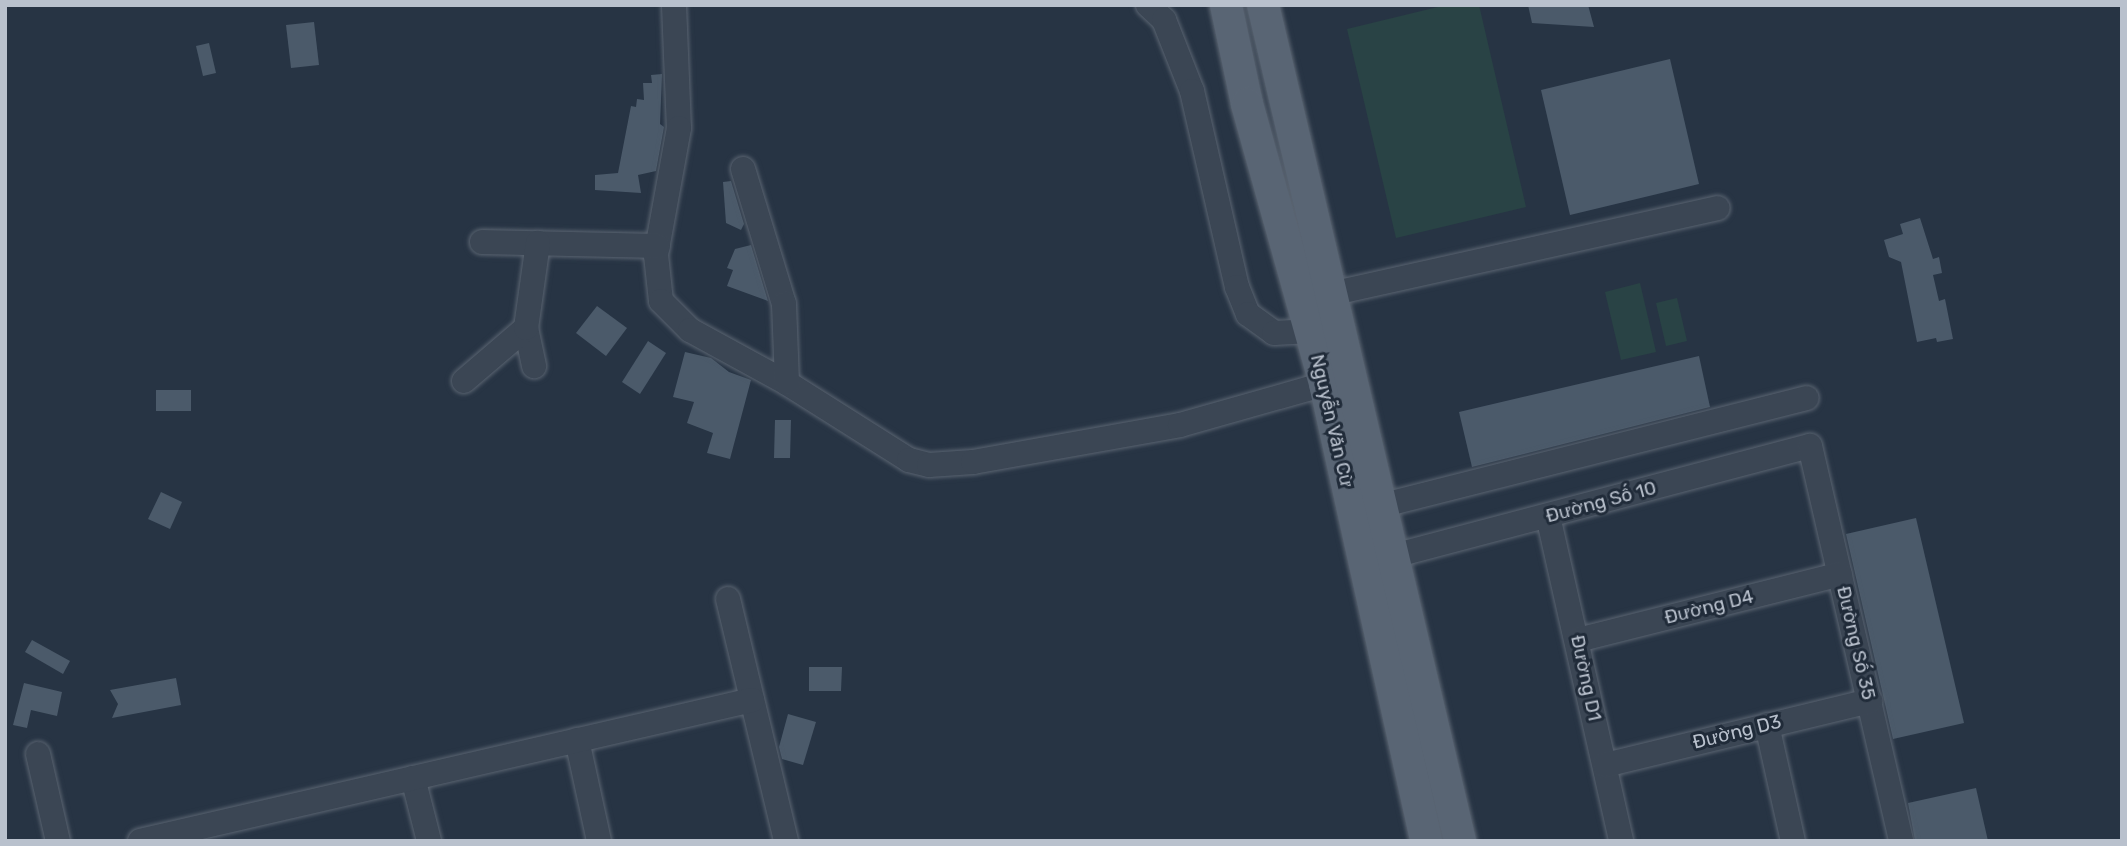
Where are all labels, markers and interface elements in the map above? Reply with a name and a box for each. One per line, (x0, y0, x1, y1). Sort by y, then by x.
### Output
street label: Nguyễn Văn Cừ (1306, 352, 1358, 490)
street label: Đường Số 10 (1543, 476, 1659, 528)
street label: Đường Số 35 (1832, 584, 1880, 702)
street label: Đường D4 (1662, 585, 1756, 629)
street label: Đường D1 (1566, 633, 1606, 723)
street label: Đường D3 (1690, 710, 1784, 754)

